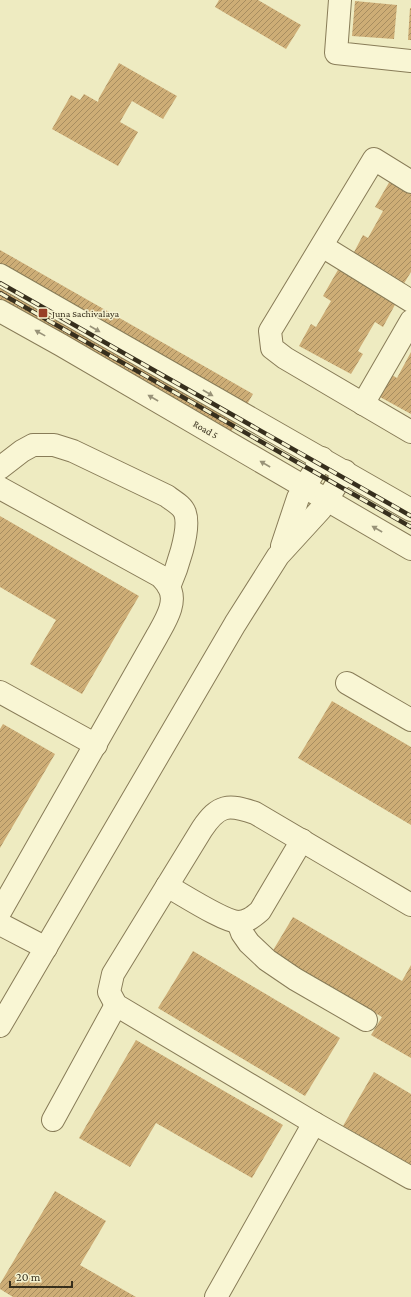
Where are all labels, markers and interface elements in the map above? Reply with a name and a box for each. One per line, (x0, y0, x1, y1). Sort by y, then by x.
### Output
marker: Juna Sachivalaya (37, 307, 49, 319)
place label: Juna Sachivalaya (51, 308, 120, 319)
one-way arrow (89, 325, 101, 332)
one-way arrow (34, 330, 46, 337)
one-way arrow (202, 390, 214, 397)
one-way arrow (147, 395, 159, 402)
street label: Road 5 (191, 418, 220, 441)
one-way arrow (259, 460, 271, 467)
one-way arrow (371, 526, 383, 533)
scale bar (10, 1263, 72, 1289)
text: 20 m (16, 1270, 41, 1284)

